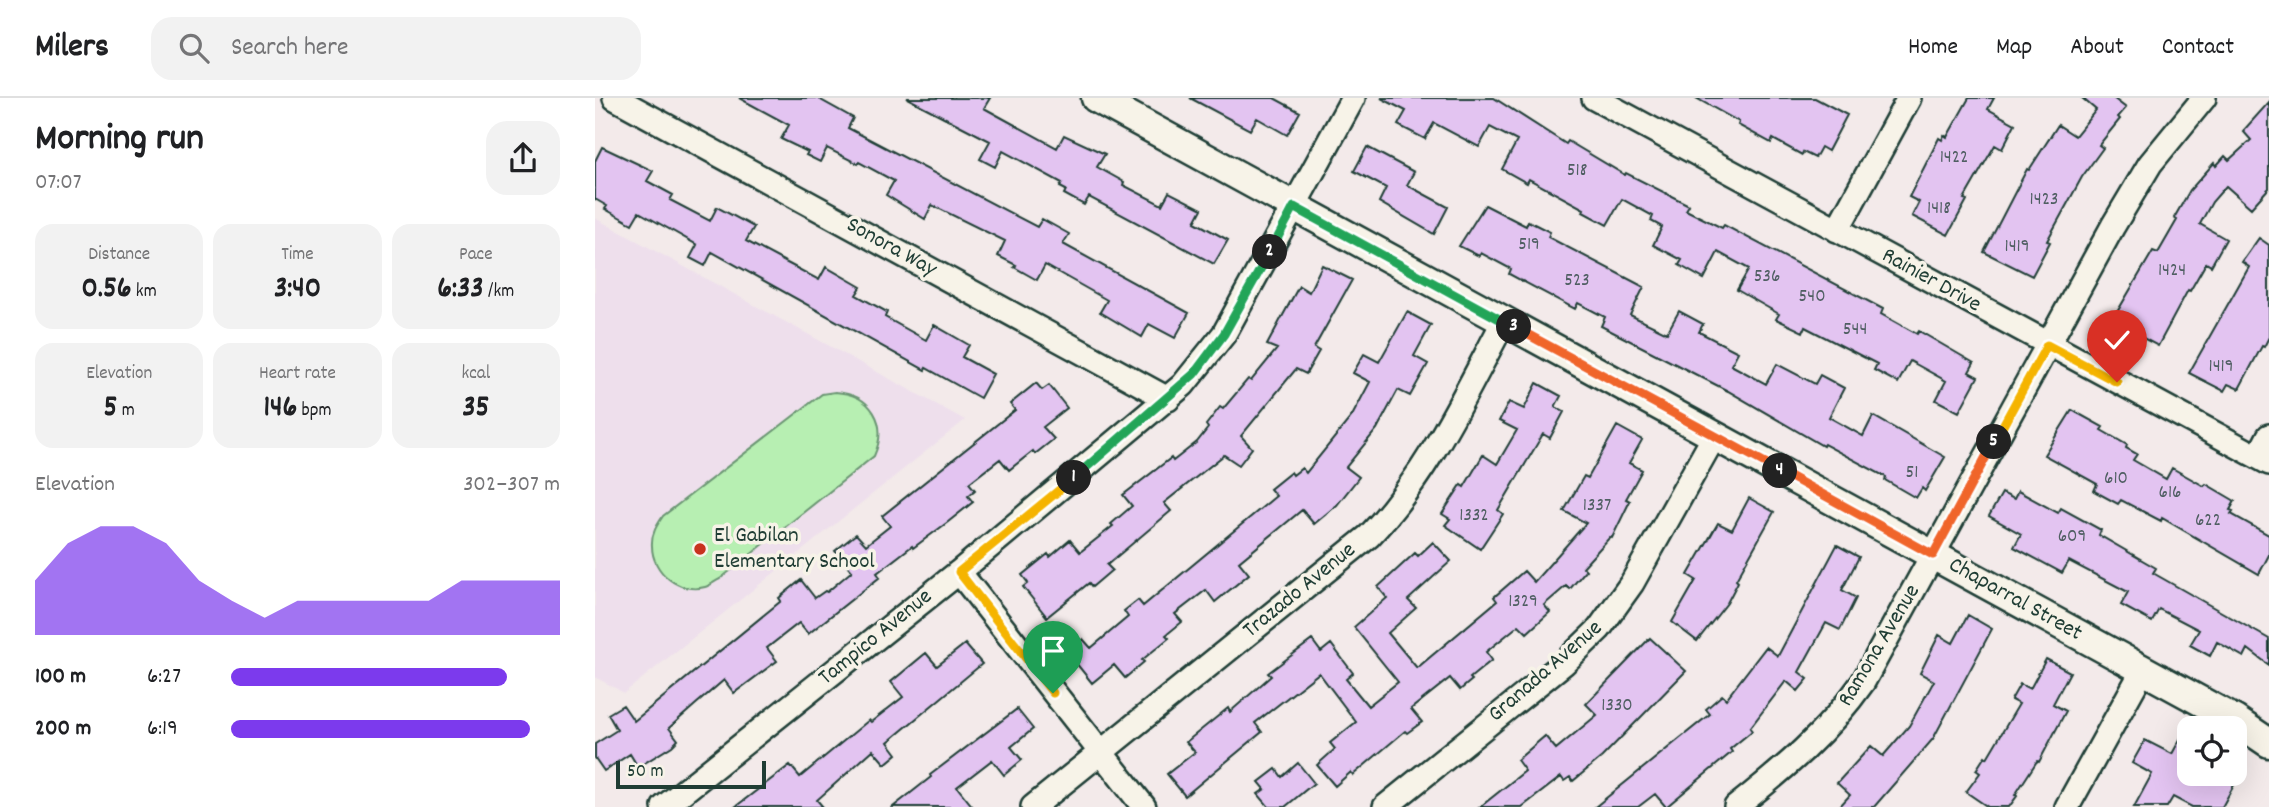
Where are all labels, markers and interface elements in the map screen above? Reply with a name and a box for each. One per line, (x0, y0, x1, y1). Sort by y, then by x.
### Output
search box (151, 17, 641, 80)
text: Milers (35, 25, 109, 72)
icon: search (175, 29, 213, 67)
text: Search here (231, 30, 348, 67)
text: Home (1908, 31, 1958, 65)
text: Map (1996, 31, 2032, 65)
text: About (2070, 31, 2124, 65)
text: Contact (2162, 31, 2234, 65)
text: Morning run (35, 113, 204, 168)
button: share (486, 121, 560, 195)
house number: 1422 (1940, 145, 1968, 172)
house number: 518 (1567, 158, 1587, 185)
text: 07:07 (35, 167, 82, 200)
house number: 1423 (2030, 187, 2058, 214)
house number: 1418 (1927, 196, 1951, 223)
street label: Sonora Way (840, 210, 943, 287)
house number: 519 (1518, 232, 1540, 259)
pin: 2 (1253, 234, 1287, 270)
house number: 1419 (2005, 234, 2029, 261)
text: 2 (1265, 238, 1274, 265)
street label: Rainier Drive (1875, 240, 1987, 322)
text: Distance (88, 242, 150, 269)
text: Time (281, 242, 314, 269)
text: Pace (459, 242, 493, 269)
house number: 1424 (2158, 258, 2186, 285)
house number: 536 (1754, 264, 1780, 291)
house number: 523 (1564, 268, 1590, 295)
text: 0.56 (82, 269, 132, 312)
text: 3:40 (274, 269, 321, 312)
text: 6:33 (437, 269, 484, 312)
text: km (132, 279, 157, 306)
text: /km (484, 279, 514, 306)
house number: 540 (1798, 284, 1826, 311)
pin: 3 (1497, 310, 1531, 344)
pin (2087, 310, 2147, 382)
text: 3 (1509, 313, 1518, 340)
house number: 544 (1843, 317, 1867, 344)
icon: check (2098, 321, 2136, 359)
house number: 1419 (2209, 354, 2233, 381)
text: Elevation (86, 361, 152, 388)
text: Heart rate (259, 361, 336, 388)
text: kcal (461, 361, 490, 388)
text: 5 (104, 388, 117, 431)
text: 146 (263, 388, 297, 431)
text: 35 (462, 388, 489, 431)
text: m (117, 398, 135, 425)
text: bpm (297, 398, 332, 425)
pin: 5 (1977, 424, 2011, 460)
text: 5 (1989, 428, 1998, 455)
pin: 4 (1763, 454, 1797, 488)
text: 4 (1776, 457, 1783, 484)
pin: 1 (1057, 460, 1091, 496)
house number: 51 (1906, 460, 1918, 487)
text: 1 (1071, 464, 1076, 491)
house number: 610 (2104, 466, 2128, 493)
text: Elevation (35, 469, 115, 502)
text: 302–307 m (463, 469, 560, 502)
house number: 616 (2159, 480, 2181, 507)
house number: 1337 (1583, 493, 1611, 520)
house number: 1332 (1459, 503, 1489, 530)
house number: 622 (2195, 508, 2221, 535)
place label: El Gabilan Elementary School (714, 520, 875, 579)
house number: 609 (2058, 524, 2086, 551)
street label: Trazado Avenue (1236, 535, 1364, 647)
marker: El Gabilan Elementary School (692, 541, 708, 557)
street label: Chaparral Street (1942, 550, 2088, 650)
street label: Ramona Avenue (1830, 579, 1930, 713)
street label: Tampico Avenue (812, 582, 940, 694)
house number: 1329 (1508, 589, 1538, 616)
street label: Granada Avenue (1482, 613, 1610, 731)
pin (1023, 621, 1083, 693)
icon: arrive (1034, 632, 1072, 670)
text: 100 m (35, 661, 86, 694)
text: 6:27 (147, 661, 181, 694)
house number: 1330 (1601, 693, 1633, 720)
text: 200 m (35, 713, 91, 746)
text: 6:19 (147, 713, 178, 746)
map controls (2177, 716, 2247, 786)
button: locate (2177, 716, 2247, 786)
scale bar (616, 758, 767, 790)
text: 50 m (627, 759, 664, 786)

